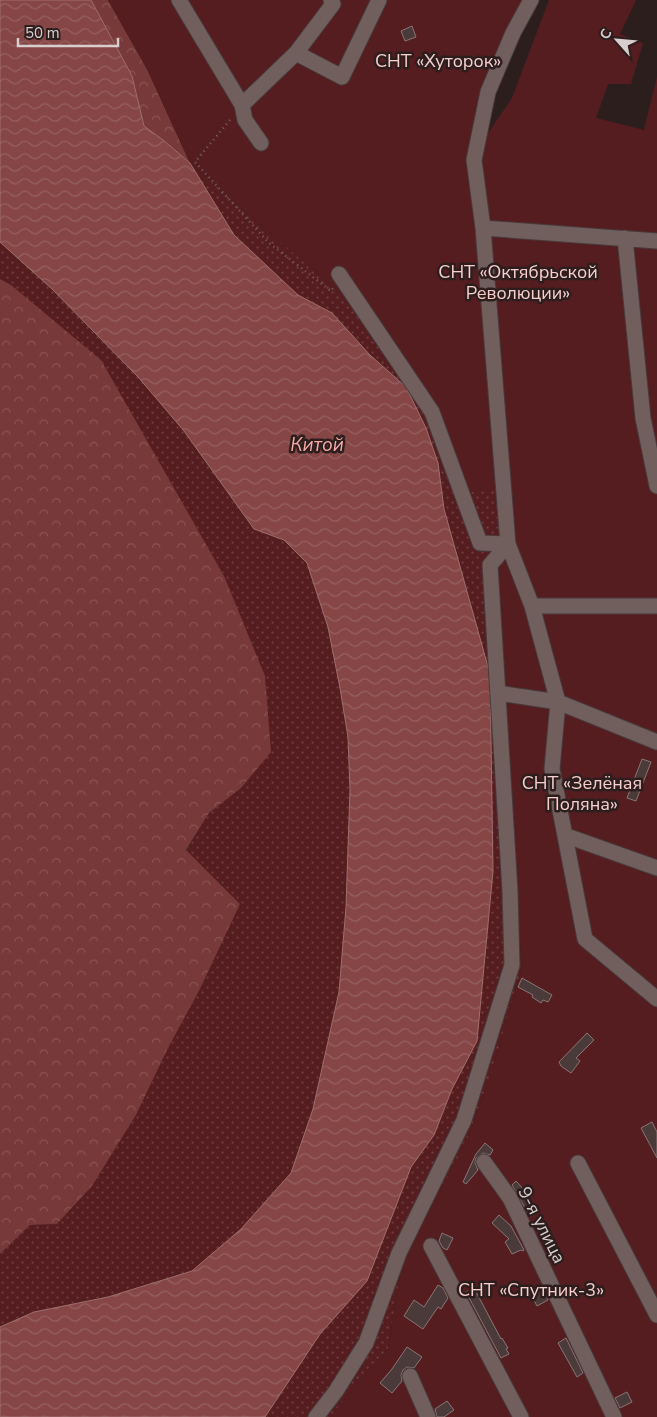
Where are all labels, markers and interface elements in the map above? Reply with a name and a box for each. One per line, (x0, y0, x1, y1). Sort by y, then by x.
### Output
scale bar (18, 15, 118, 47)
north arrow (592, 15, 642, 65)
text: 50 m (25, 23, 60, 43)
text: С (595, 25, 617, 43)
park label: СНТ «Хуторок» (375, 49, 501, 73)
park label: СНТ «Октябрьской Революции» (438, 260, 598, 305)
water label: Китой (290, 432, 344, 458)
park label: СНТ «Зелёная Поляна» (522, 771, 642, 816)
street label: 9-я улица (512, 1183, 572, 1267)
park label: СНТ «Спутник-3» (458, 1278, 604, 1302)

